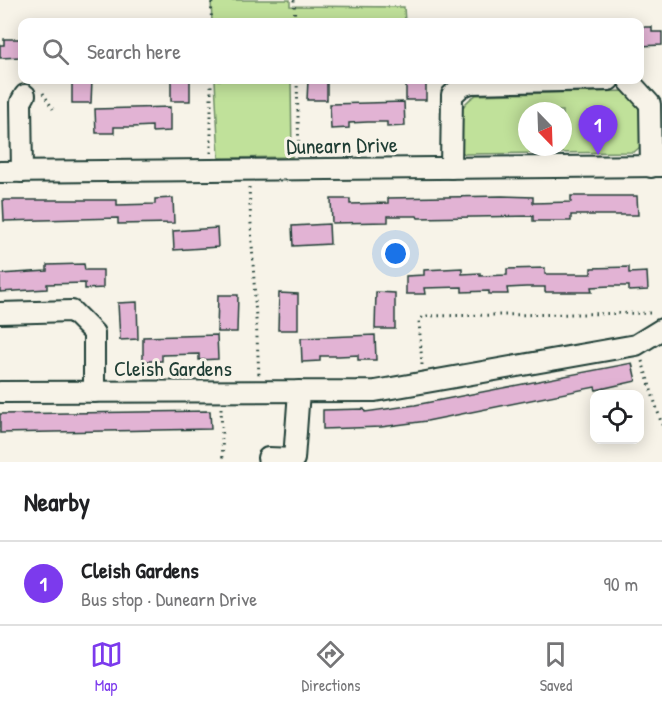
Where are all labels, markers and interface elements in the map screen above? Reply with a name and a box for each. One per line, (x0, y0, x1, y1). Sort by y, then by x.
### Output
search box (18, 18, 644, 84)
icon: search (39, 35, 72, 68)
text: Search here (87, 36, 181, 66)
north arrow (518, 102, 572, 156)
pin: 1 (578, 106, 618, 155)
street label: Dunearn Drive (286, 129, 398, 161)
your location (381, 239, 410, 268)
street label: Cleish Gardens (114, 353, 232, 383)
map controls (590, 390, 644, 444)
button: locate (590, 390, 644, 444)
text: Nearby (24, 484, 90, 519)
text: Cleish Gardens (81, 555, 199, 585)
text: 1 (40, 570, 47, 597)
text: 90 m (604, 570, 638, 597)
text: Bus stop · Dunearn Drive (81, 585, 257, 612)
tab: Map (90, 638, 123, 696)
tab: Directions (302, 638, 360, 696)
tab: Saved (539, 638, 572, 696)

